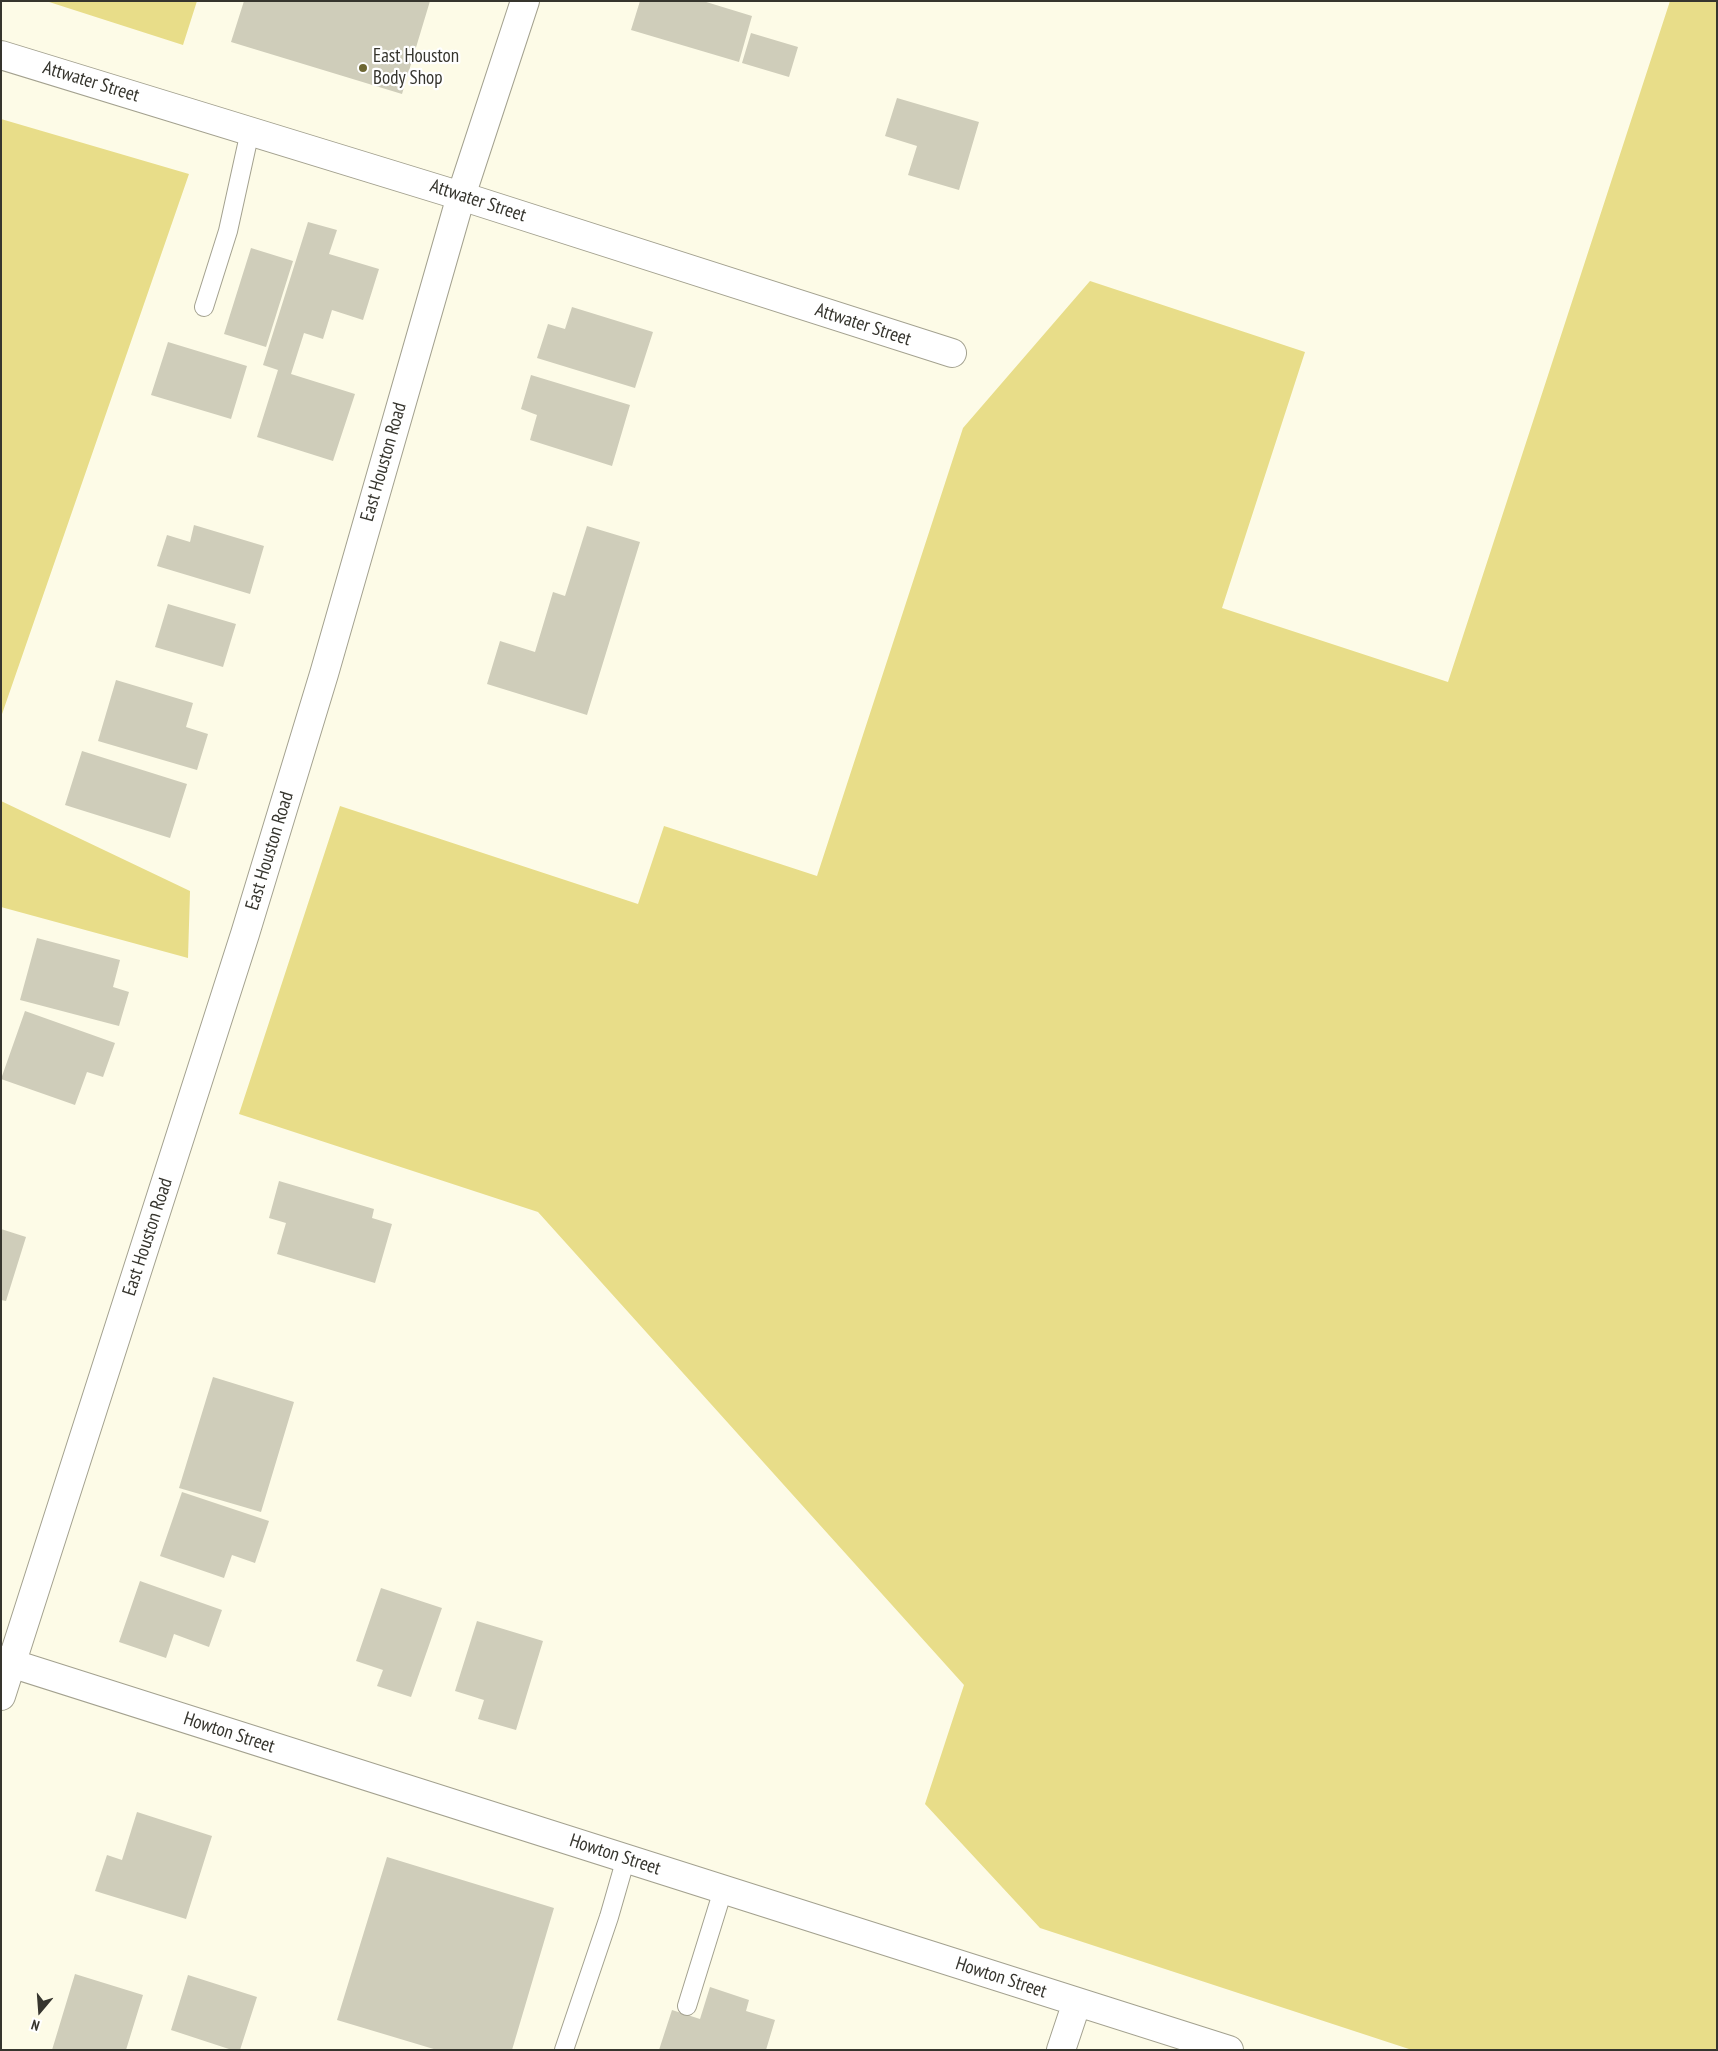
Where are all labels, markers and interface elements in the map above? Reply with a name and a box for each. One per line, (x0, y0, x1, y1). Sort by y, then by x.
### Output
place label: East Houston Body Shop (373, 46, 459, 90)
street label: Attwater Street (40, 57, 142, 107)
marker: East Houston Body Shop (357, 62, 369, 74)
street label: Attwater Street (427, 175, 529, 227)
street label: Attwater Street (812, 299, 914, 351)
street label: East Houston Road (356, 400, 412, 524)
street label: East Houston Road (241, 789, 299, 913)
street label: East Houston Road (118, 1175, 178, 1299)
street label: Howton Street (181, 1708, 277, 1758)
street label: Howton Street (567, 1830, 663, 1880)
street label: Howton Street (953, 1953, 1049, 2003)
north arrow (15, 1986, 65, 2036)
text: N (29, 2016, 42, 2035)

